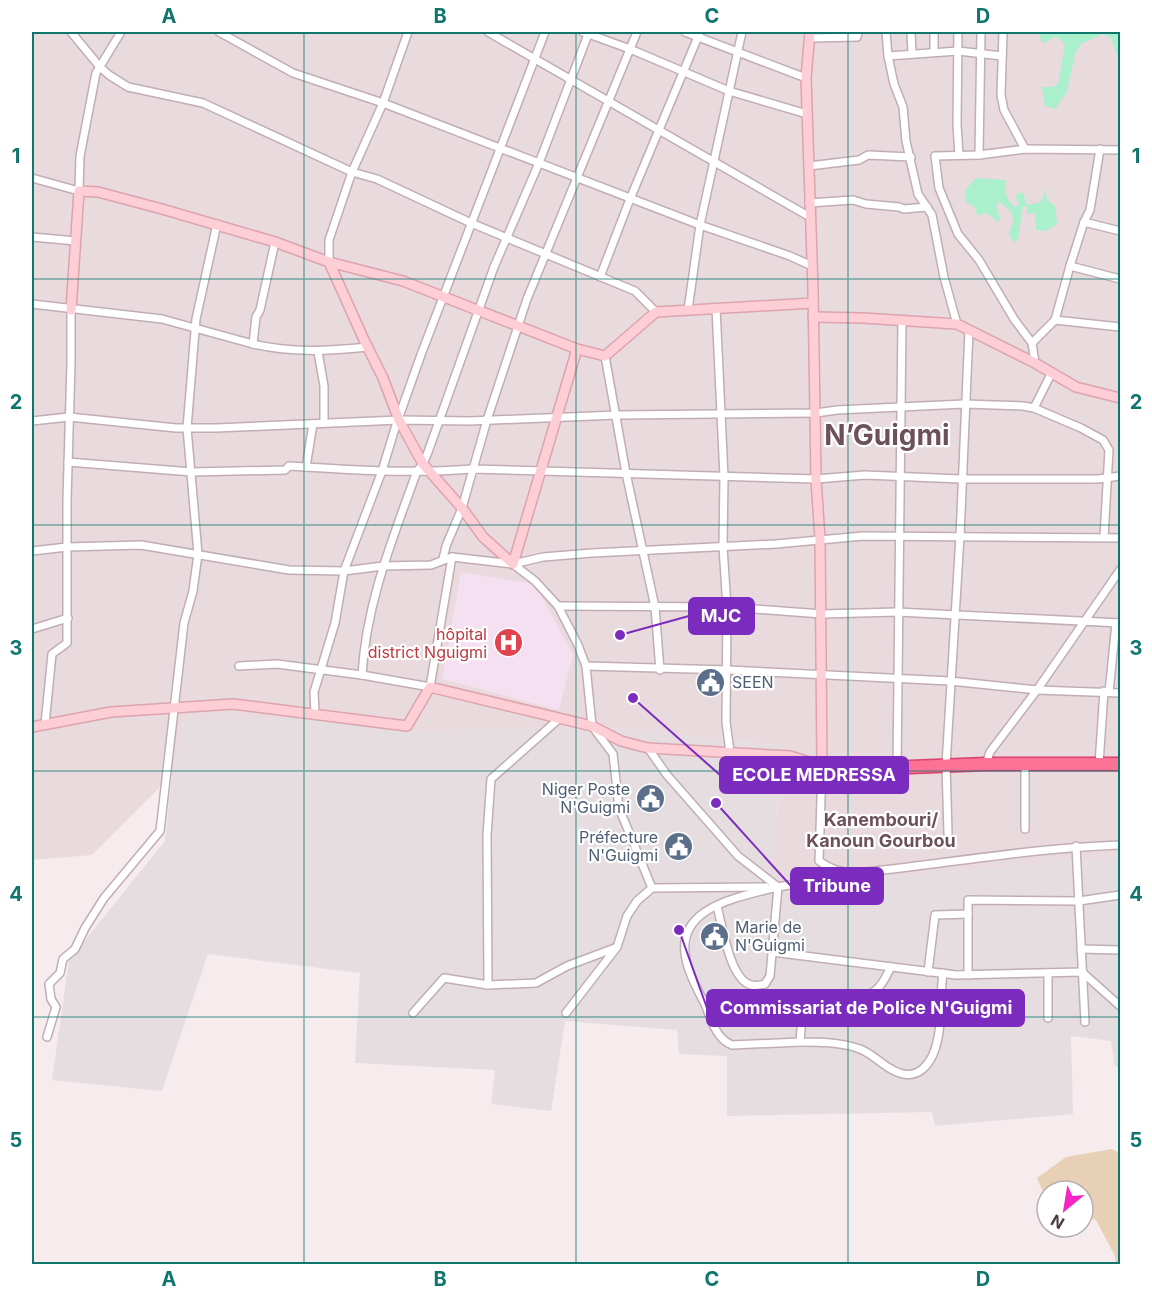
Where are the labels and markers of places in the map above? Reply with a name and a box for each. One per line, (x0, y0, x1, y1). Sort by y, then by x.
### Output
callout: MJC (689, 598, 754, 634)
place label: hôpital district Nguigmi (368, 624, 487, 662)
hospital icon: hôpital district Nguigmi (492, 627, 524, 659)
public building icon: SEEN (695, 666, 727, 698)
place label: SEEN (732, 672, 774, 692)
callout: ECOLE MEDRESSA (720, 757, 908, 793)
place label: Niger Poste N'Guigmi (542, 779, 630, 817)
public building icon: Niger Poste N'Guigmi (635, 782, 667, 814)
place label: Préfecture N'Guigmi (579, 827, 658, 865)
public building icon: Préfecture N'Guigmi (663, 830, 695, 862)
callout: Tribune (791, 868, 883, 904)
place label: Marie de N'Guigmi (735, 917, 805, 955)
public building icon: Marie de N'Guigmi (698, 920, 730, 952)
callout: Commissariat de Police N'Guigmi (707, 990, 1024, 1026)

